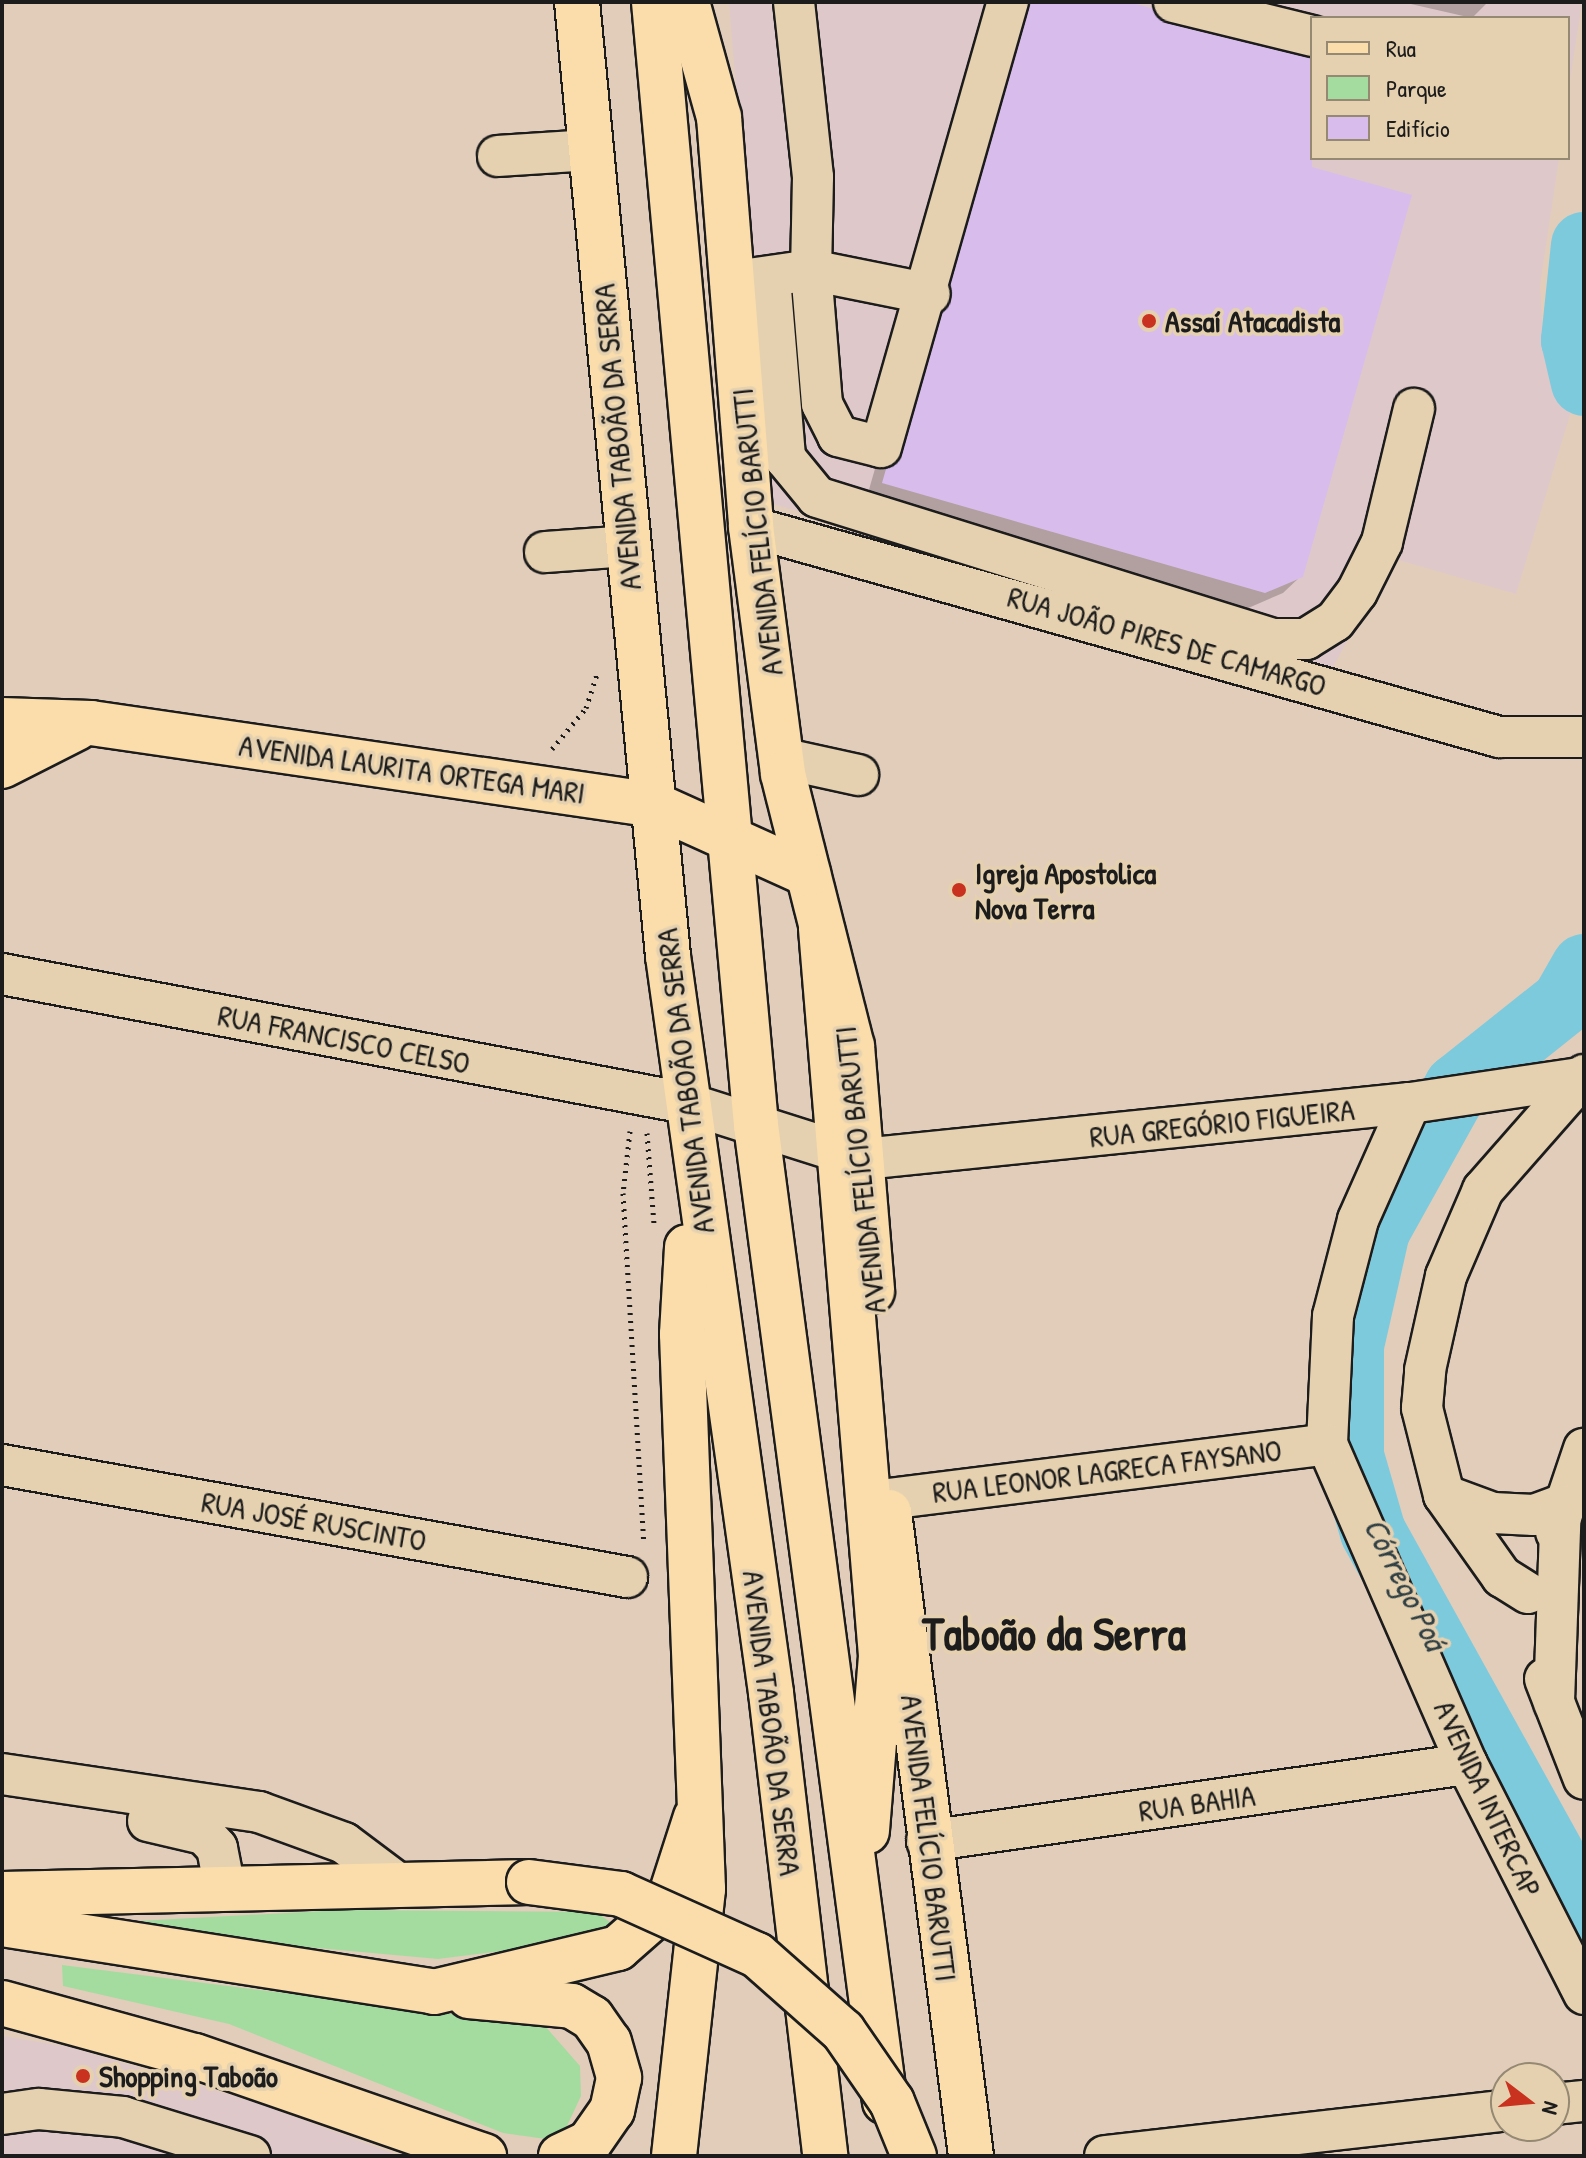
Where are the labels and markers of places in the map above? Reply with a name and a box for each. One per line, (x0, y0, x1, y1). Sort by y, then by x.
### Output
place label: Assaí Atacadista (1165, 303, 1340, 339)
marker: Assaí Atacadista (1140, 312, 1158, 330)
place label: Igreja Apostolica Nova Terra (975, 855, 1156, 926)
marker: Igreja Apostolica Nova Terra (950, 881, 968, 899)
place label: Shopping Taboão (99, 2058, 278, 2094)
marker: Shopping Taboão (74, 2067, 92, 2085)

